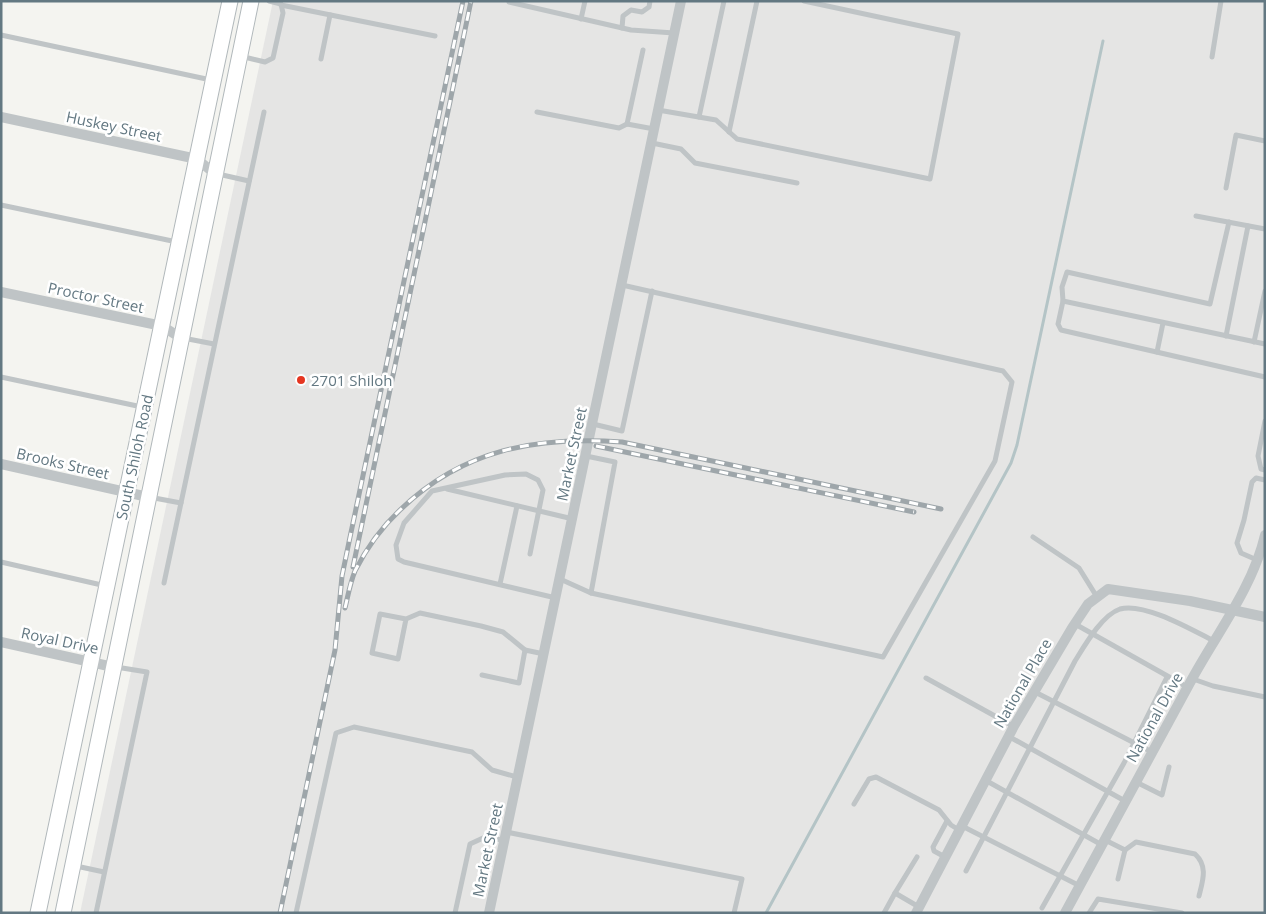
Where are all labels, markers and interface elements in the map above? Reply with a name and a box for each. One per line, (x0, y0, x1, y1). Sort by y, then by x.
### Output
street label: Huskey Street (64, 106, 164, 146)
street label: Proctor Street (46, 277, 146, 317)
place label: 2701 Shiloh (311, 370, 392, 390)
marker: 2701 Shiloh (295, 374, 307, 386)
street label: South Shiloh Road (111, 392, 157, 522)
street label: Market Street (551, 405, 591, 503)
street label: Brooks Street (15, 443, 111, 483)
street label: Royal Drive (20, 622, 100, 658)
street label: National Place (988, 635, 1056, 731)
street label: National Drive (1121, 669, 1187, 765)
street label: Market Street (467, 801, 507, 899)

